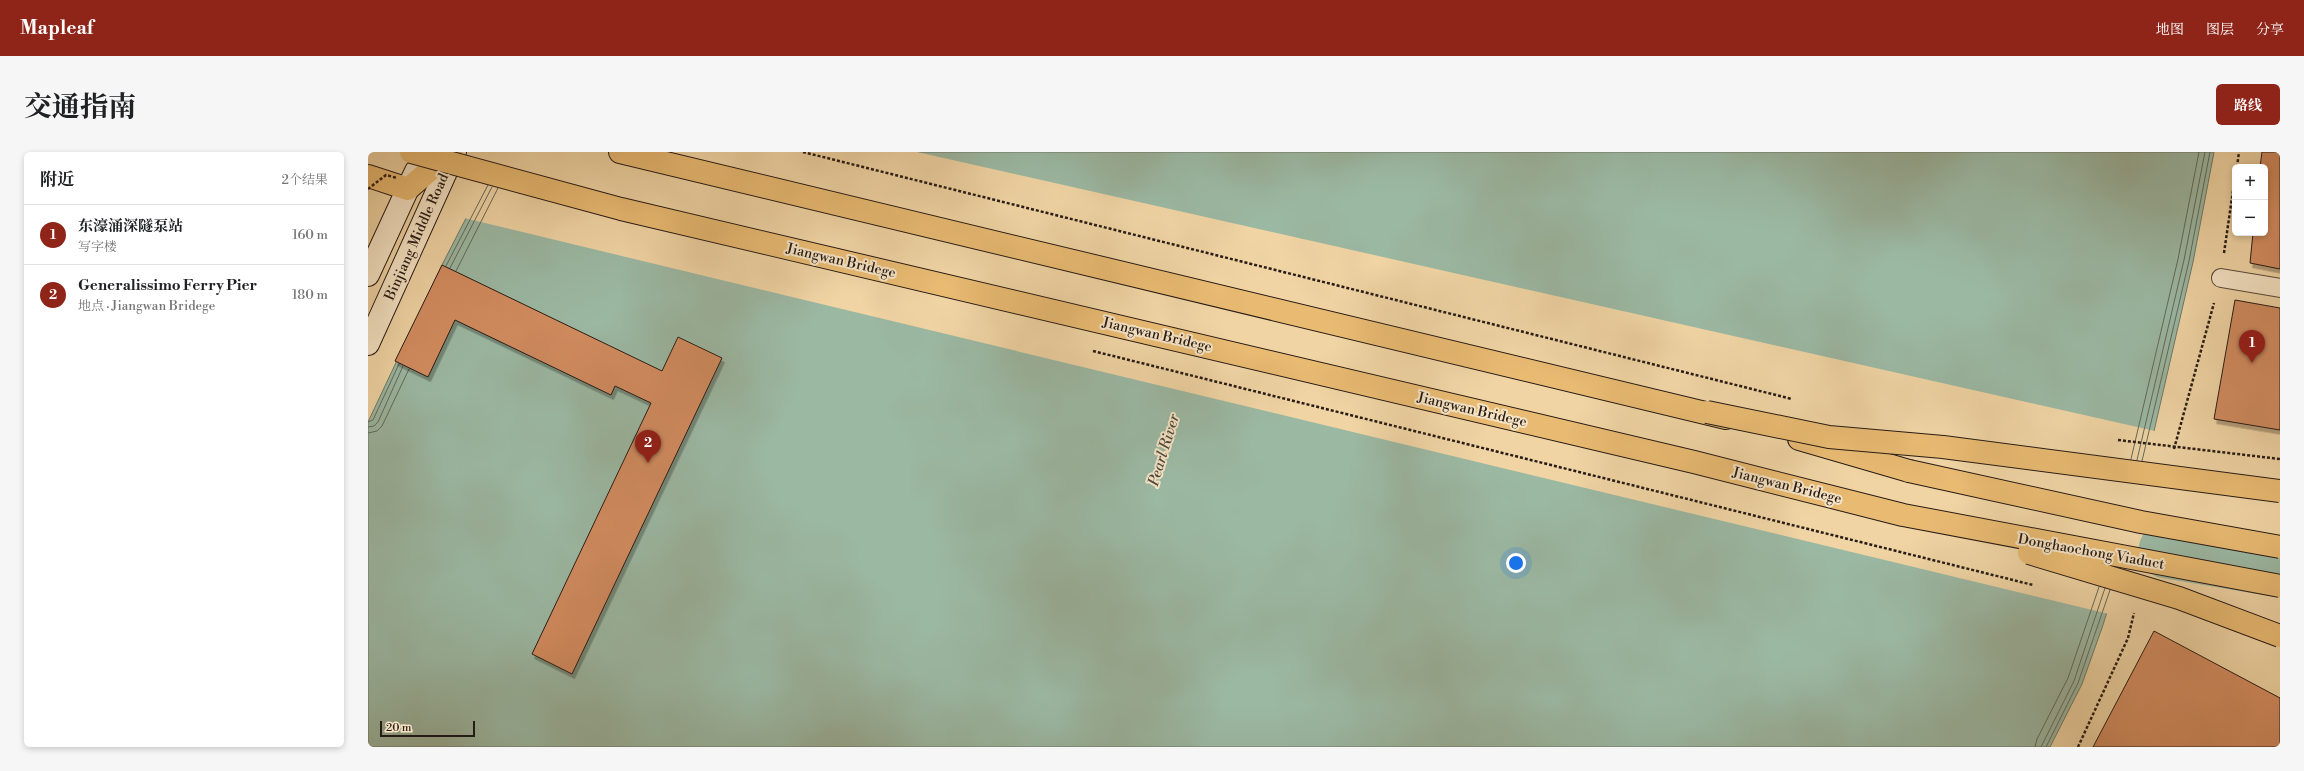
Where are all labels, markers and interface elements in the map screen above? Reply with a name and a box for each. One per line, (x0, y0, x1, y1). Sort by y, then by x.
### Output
text: Mapleaf (20, 16, 93, 40)
text: 地图 (2156, 21, 2184, 39)
text: 图层 (2206, 21, 2234, 39)
text: 分享 (2256, 21, 2284, 39)
button: 路线 (2216, 84, 2280, 125)
text: 交通指南 (24, 90, 136, 125)
map controls (2232, 164, 2268, 236)
button: + (2232, 164, 2268, 200)
text: 附近 (40, 169, 74, 191)
street label: Binjiang Middle Road (380, 171, 453, 304)
text: 2个结果 (282, 172, 328, 188)
button: − (2232, 200, 2268, 236)
text: 东濠涌深隧泵站 (78, 217, 183, 236)
text: 1 (50, 227, 56, 243)
text: 160 m (292, 227, 328, 243)
text: 写字楼 (78, 239, 117, 255)
street label: Jiangwan Bridege (784, 239, 897, 282)
text: Generalissimo Ferry Pier (78, 276, 257, 295)
text: 2 (49, 287, 57, 303)
text: 180 m (292, 287, 328, 303)
text: 地点 · Jiangwan Bridege (78, 298, 215, 314)
street label: Jiangwan Bridege (1100, 313, 1213, 356)
pin: 1 (2239, 330, 2265, 363)
street label: Jiangwan Bridege (1415, 388, 1528, 431)
water label: Pearl River (1144, 411, 1184, 489)
pin: 2 (635, 430, 661, 463)
street label: Jiangwan Bridege (1730, 464, 1843, 508)
street label: Donghaochong Viaduct (2016, 530, 2166, 574)
your location (1506, 553, 1526, 573)
scale bar (380, 719, 475, 738)
text: 20 m (386, 721, 411, 735)

